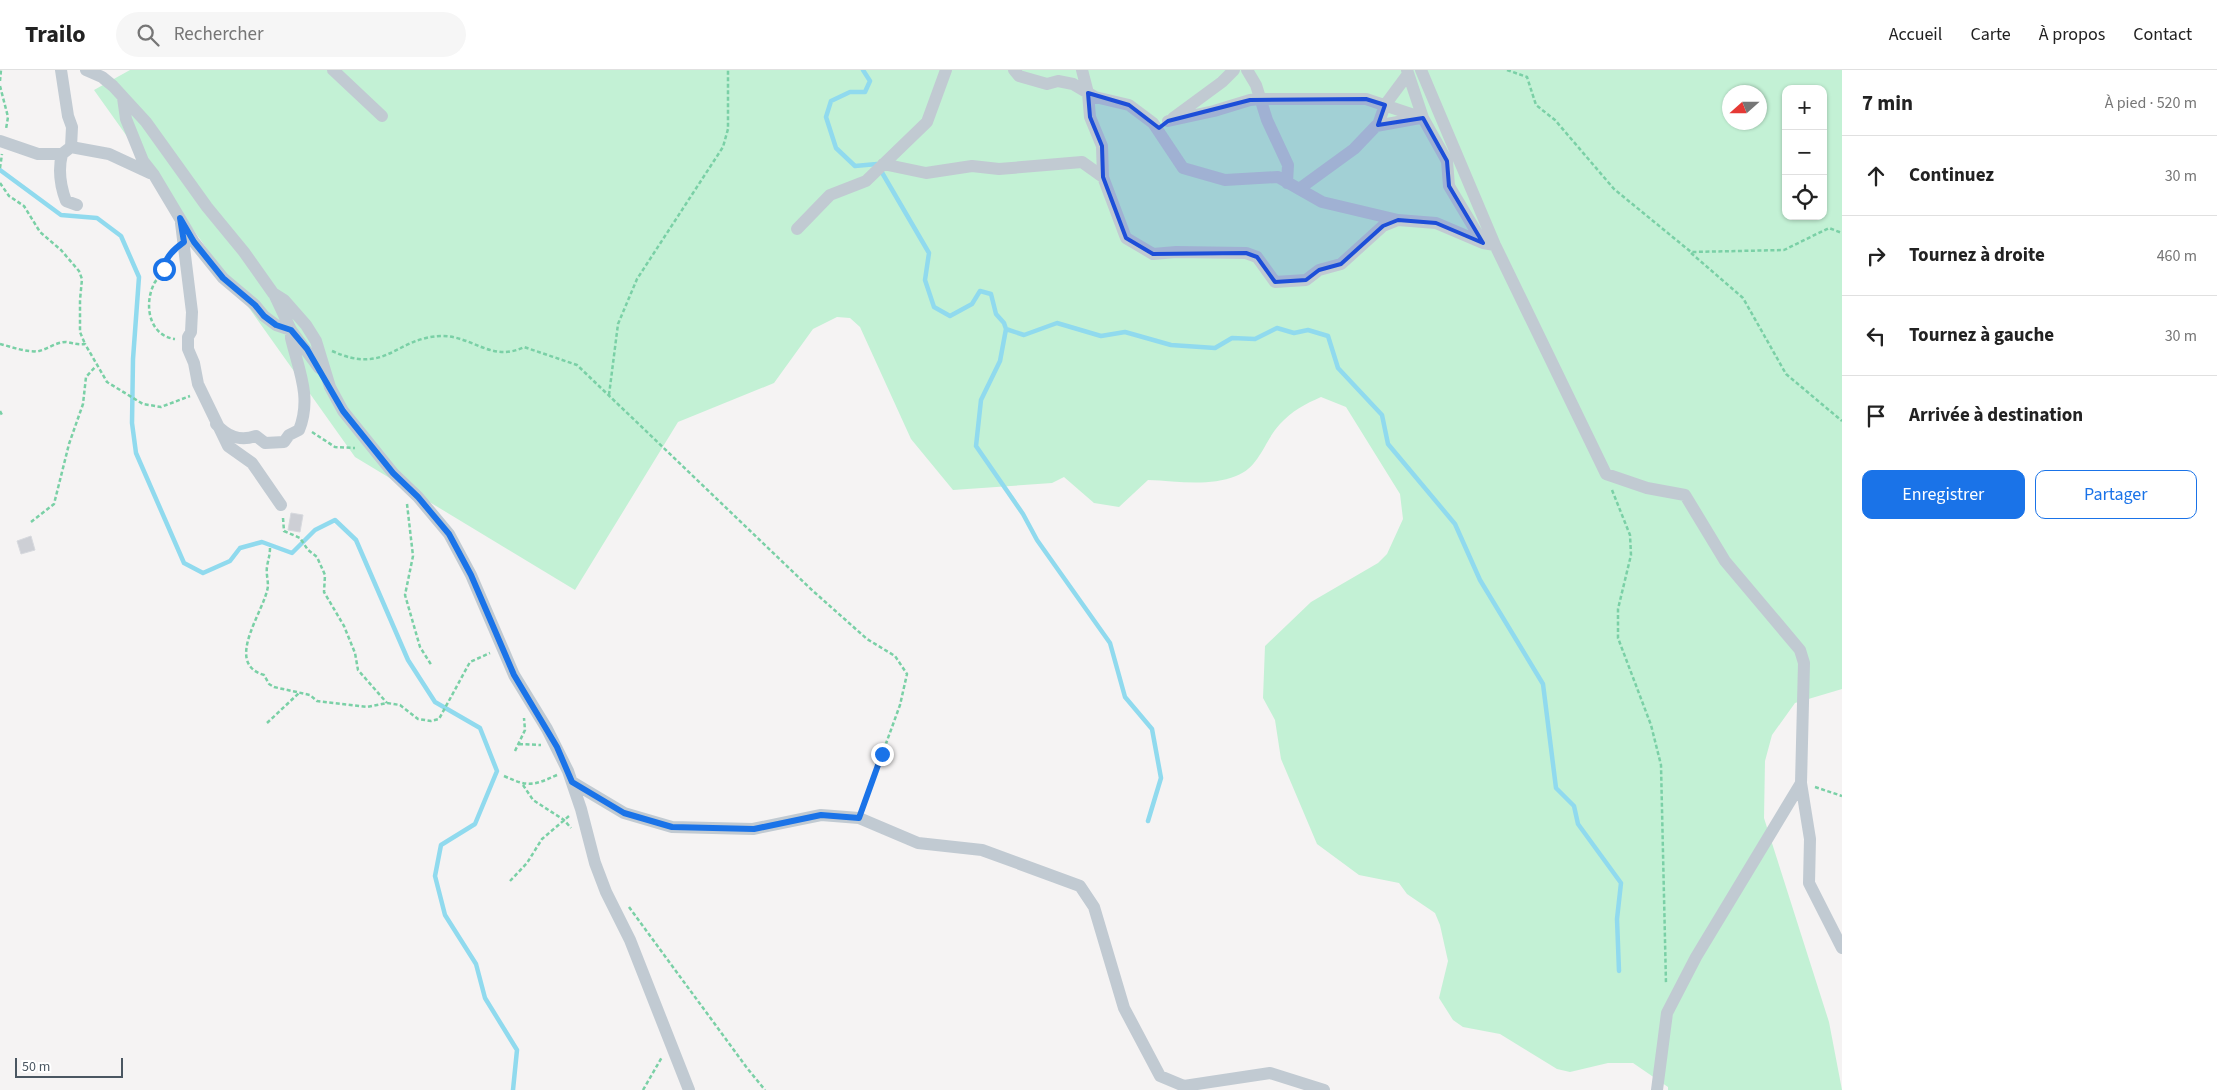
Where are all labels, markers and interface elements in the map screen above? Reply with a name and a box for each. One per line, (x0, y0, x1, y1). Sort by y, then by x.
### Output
search box (116, 12, 466, 57)
text: Trailo (25, 17, 86, 52)
icon: search (134, 21, 162, 49)
text: Rechercher (174, 21, 264, 48)
text: Accueil (1889, 22, 1942, 47)
text: Carte (1970, 22, 2011, 47)
text: À propos (2039, 22, 2105, 47)
text: Contact (2133, 22, 2192, 47)
north arrow (1722, 85, 1767, 130)
map controls (1782, 85, 1827, 220)
button: + (1782, 85, 1827, 130)
text: 7 min (1862, 88, 1913, 118)
text: À pied · 520 m (2105, 92, 2197, 114)
button: − (1782, 130, 1827, 175)
icon: ahead (1862, 162, 1890, 190)
text: Continuez (1909, 162, 1994, 189)
text: 30 m (2165, 165, 2197, 187)
button: locate (1782, 175, 1827, 220)
icon: right (1862, 242, 1890, 270)
text: Tournez à droite (1909, 242, 2045, 269)
text: 460 m (2157, 245, 2197, 267)
route start (153, 258, 176, 281)
icon: left (1862, 322, 1890, 350)
text: Tournez à gauche (1909, 322, 2054, 349)
text: 30 m (2165, 325, 2197, 347)
icon: arrive (1862, 402, 1890, 430)
text: Arrivée à destination (1909, 402, 2083, 429)
button: Enregistrer (1862, 470, 2025, 519)
button: Partager (2035, 470, 2197, 519)
route end (871, 743, 894, 766)
scale bar (15, 1055, 122, 1078)
text: 50 m (22, 1057, 50, 1077)

